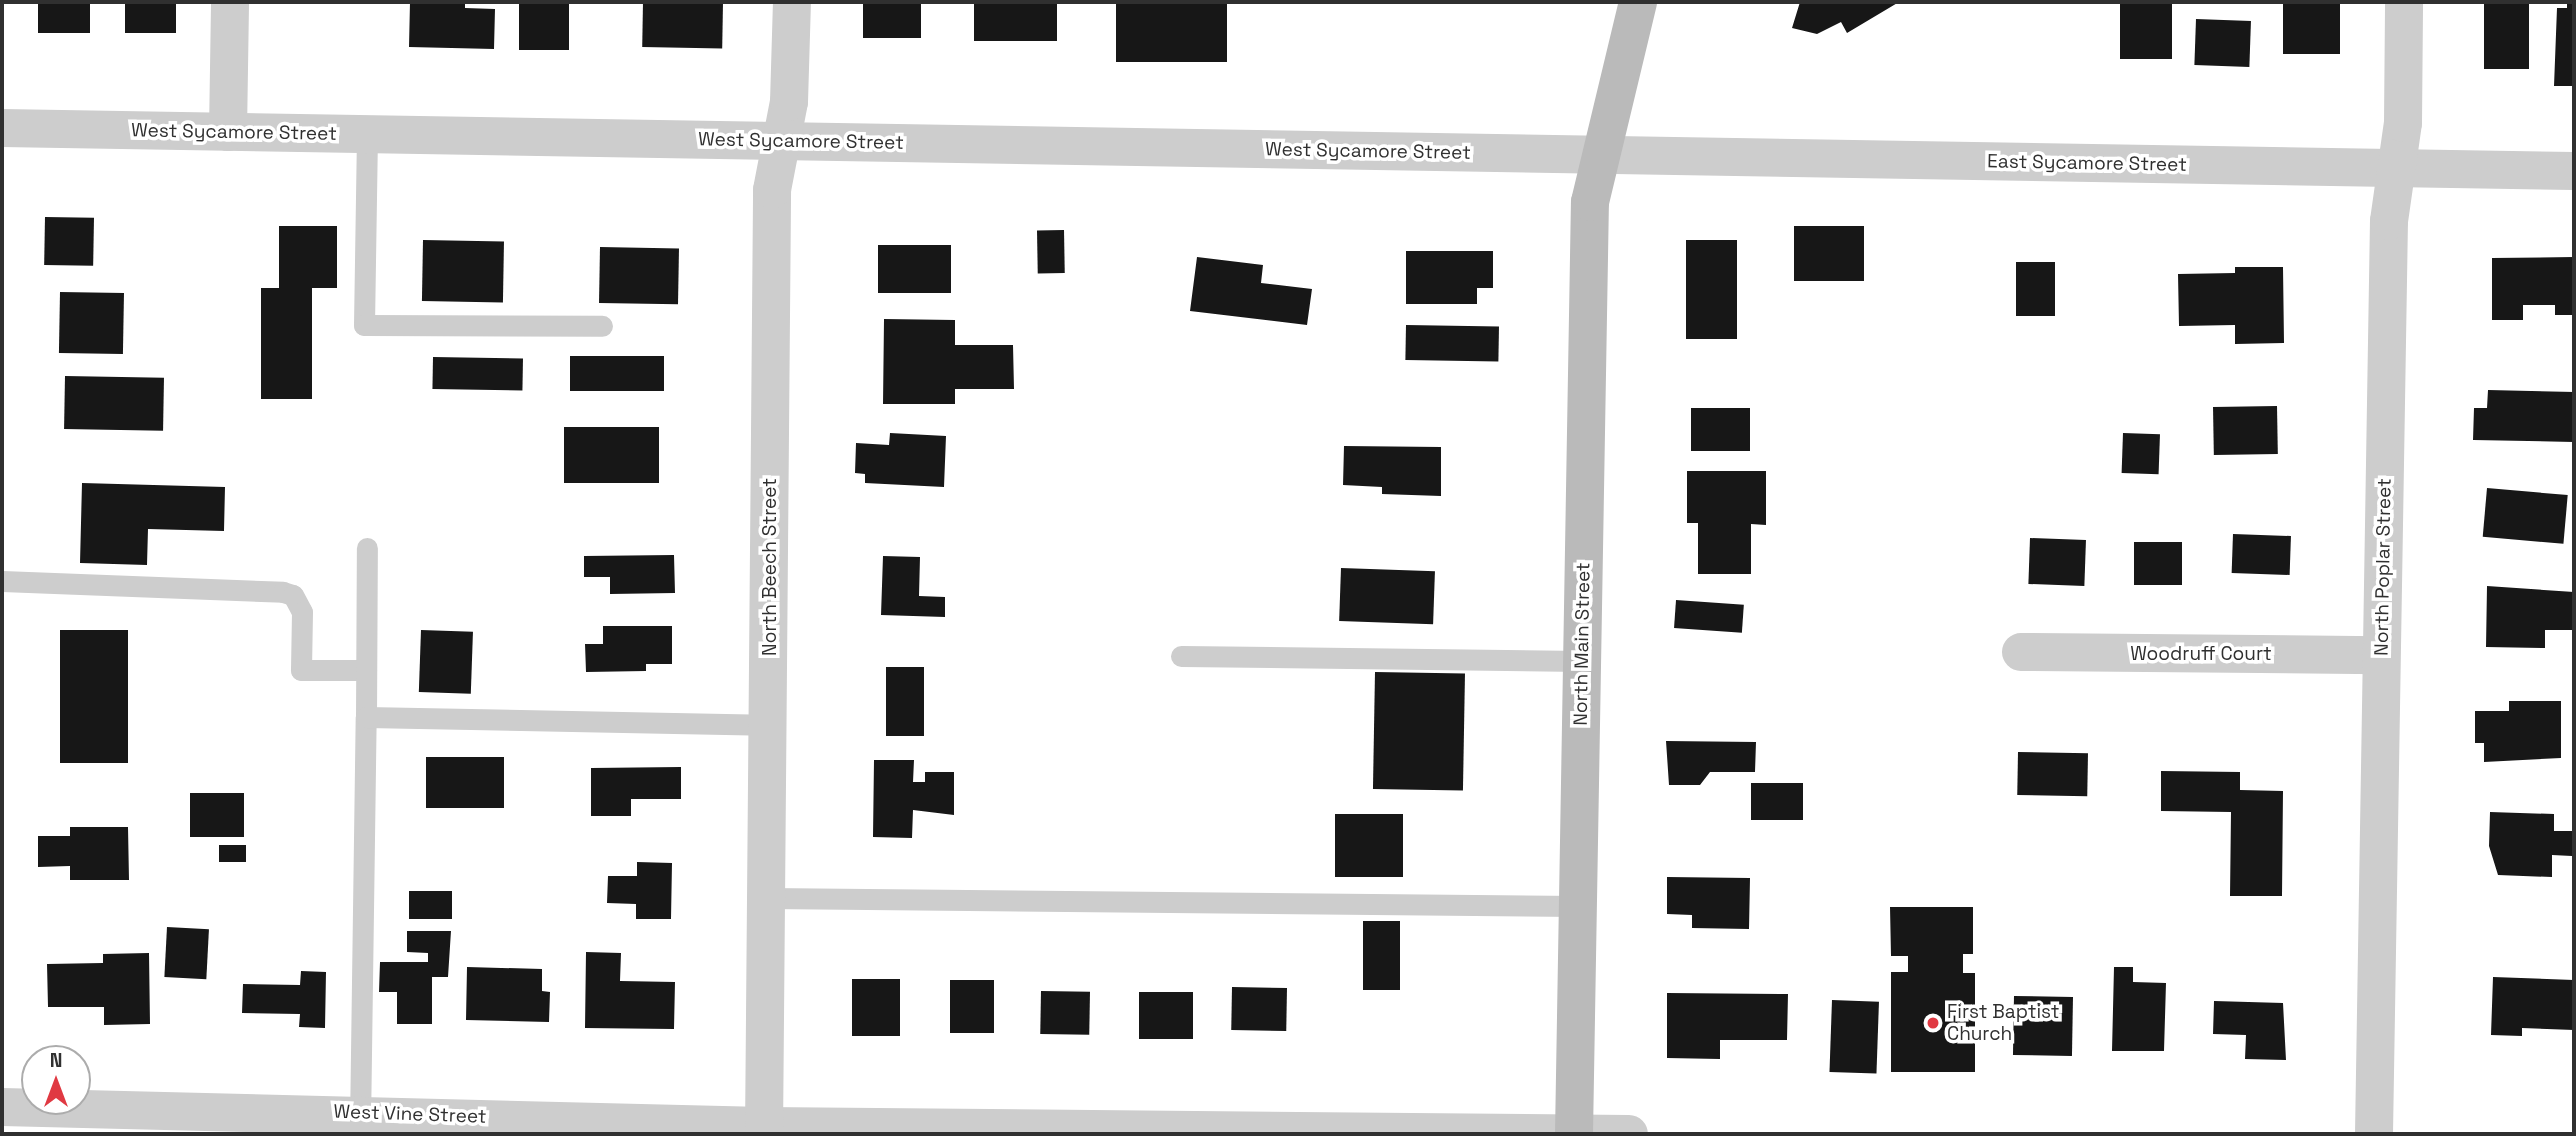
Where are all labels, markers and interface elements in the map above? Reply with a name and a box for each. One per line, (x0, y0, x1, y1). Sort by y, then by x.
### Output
street label: West Sycamore Street (131, 119, 337, 145)
street label: West Sycamore Street (698, 128, 904, 154)
street label: West Sycamore Street (1265, 138, 1471, 164)
street label: East Sycamore Street (1987, 150, 2187, 176)
street label: North Beech Street (759, 478, 781, 656)
street label: North Poplar Street (2370, 478, 2396, 656)
street label: North Main Street (1569, 562, 1595, 726)
street label: Woodruff Court (2130, 643, 2272, 665)
place label: First Baptist Church (1947, 1001, 2060, 1045)
marker: First Baptist Church (1925, 1015, 1941, 1031)
north arrow (21, 1045, 91, 1115)
text: N (50, 1048, 62, 1073)
street label: West Vine Street (333, 1100, 487, 1128)

